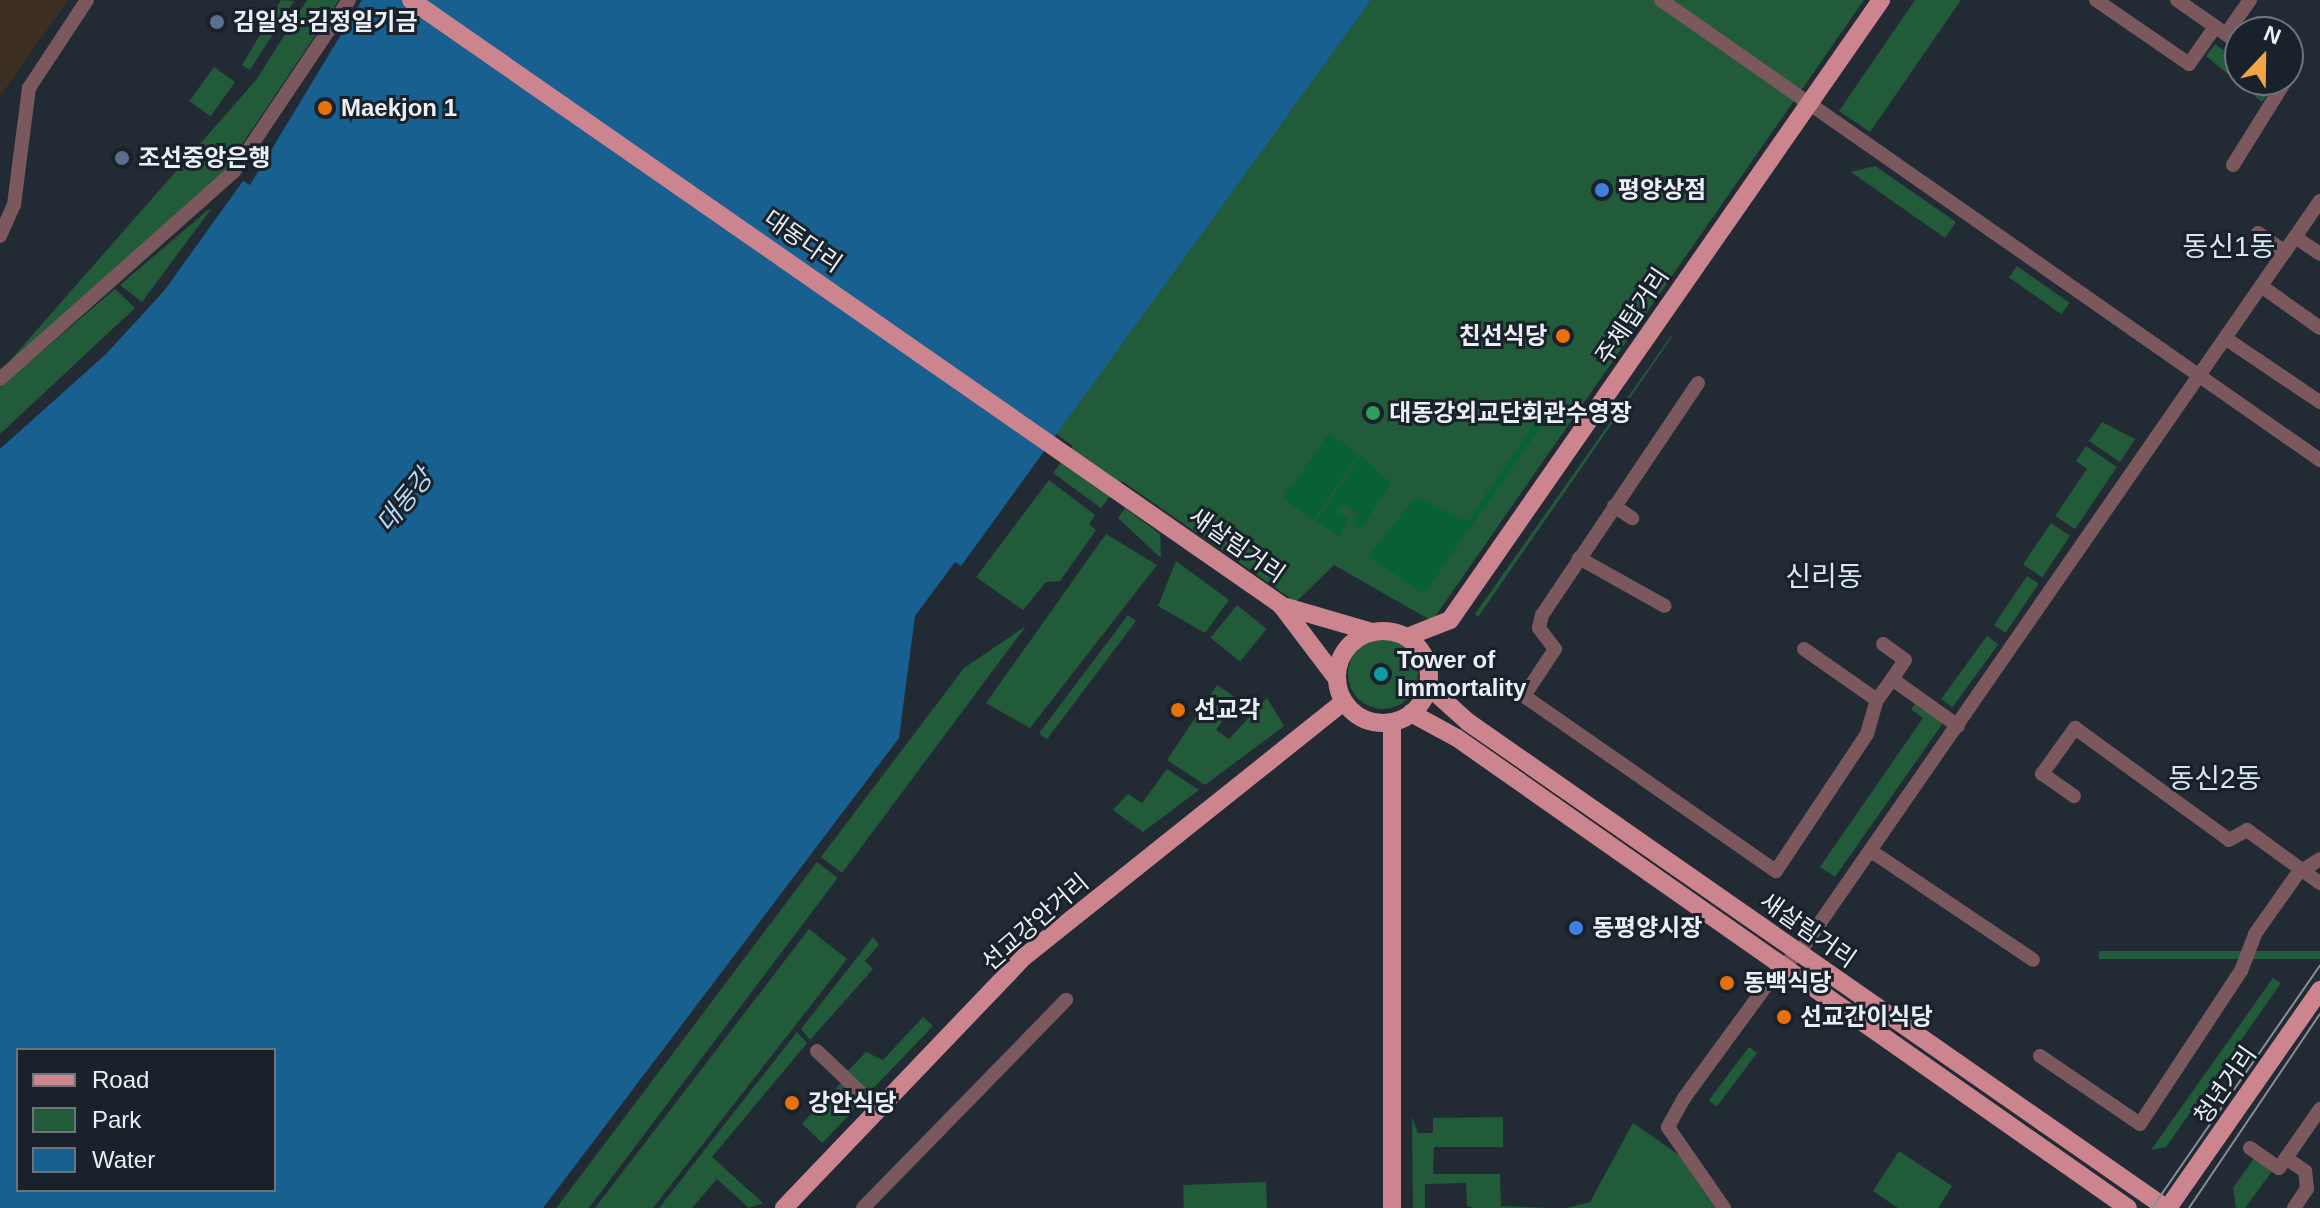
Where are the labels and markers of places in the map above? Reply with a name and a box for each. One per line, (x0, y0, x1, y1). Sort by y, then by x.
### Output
place label: 김일성·김정일기금 (233, 8, 418, 36)
marker: 김일성·김정일기금 (208, 13, 226, 31)
place label: Maekjon 1 (341, 94, 457, 122)
marker: Maekjon 1 (316, 99, 334, 117)
place label: 조선중앙은행 (138, 144, 270, 172)
marker: 조선중앙은행 (113, 149, 131, 167)
place label: 평양상점 (1618, 176, 1706, 204)
marker: 평양상점 (1593, 181, 1611, 199)
place label: 친선식당 (1459, 322, 1547, 350)
marker: 친선식당 (1554, 327, 1572, 345)
place label: 대동강외교단회관수영장 (1389, 399, 1632, 427)
marker: 대동강외교단회관수영장 (1364, 404, 1382, 422)
place label: Tower of Immortality (1397, 646, 1526, 702)
marker: Tower of Immortality (1372, 665, 1390, 683)
place label: 선교각 (1194, 696, 1260, 724)
marker: 선교각 (1169, 701, 1187, 719)
place label: 동평양시장 (1592, 914, 1702, 942)
marker: 동평양시장 (1567, 919, 1585, 937)
place label: 동백식당 (1743, 969, 1831, 997)
marker: 동백식당 (1718, 974, 1736, 992)
place label: 선교간이식당 (1800, 1003, 1932, 1031)
marker: 선교간이식당 (1775, 1008, 1793, 1026)
place label: 강안식당 (808, 1089, 896, 1117)
marker: 강안식당 (783, 1094, 801, 1112)

